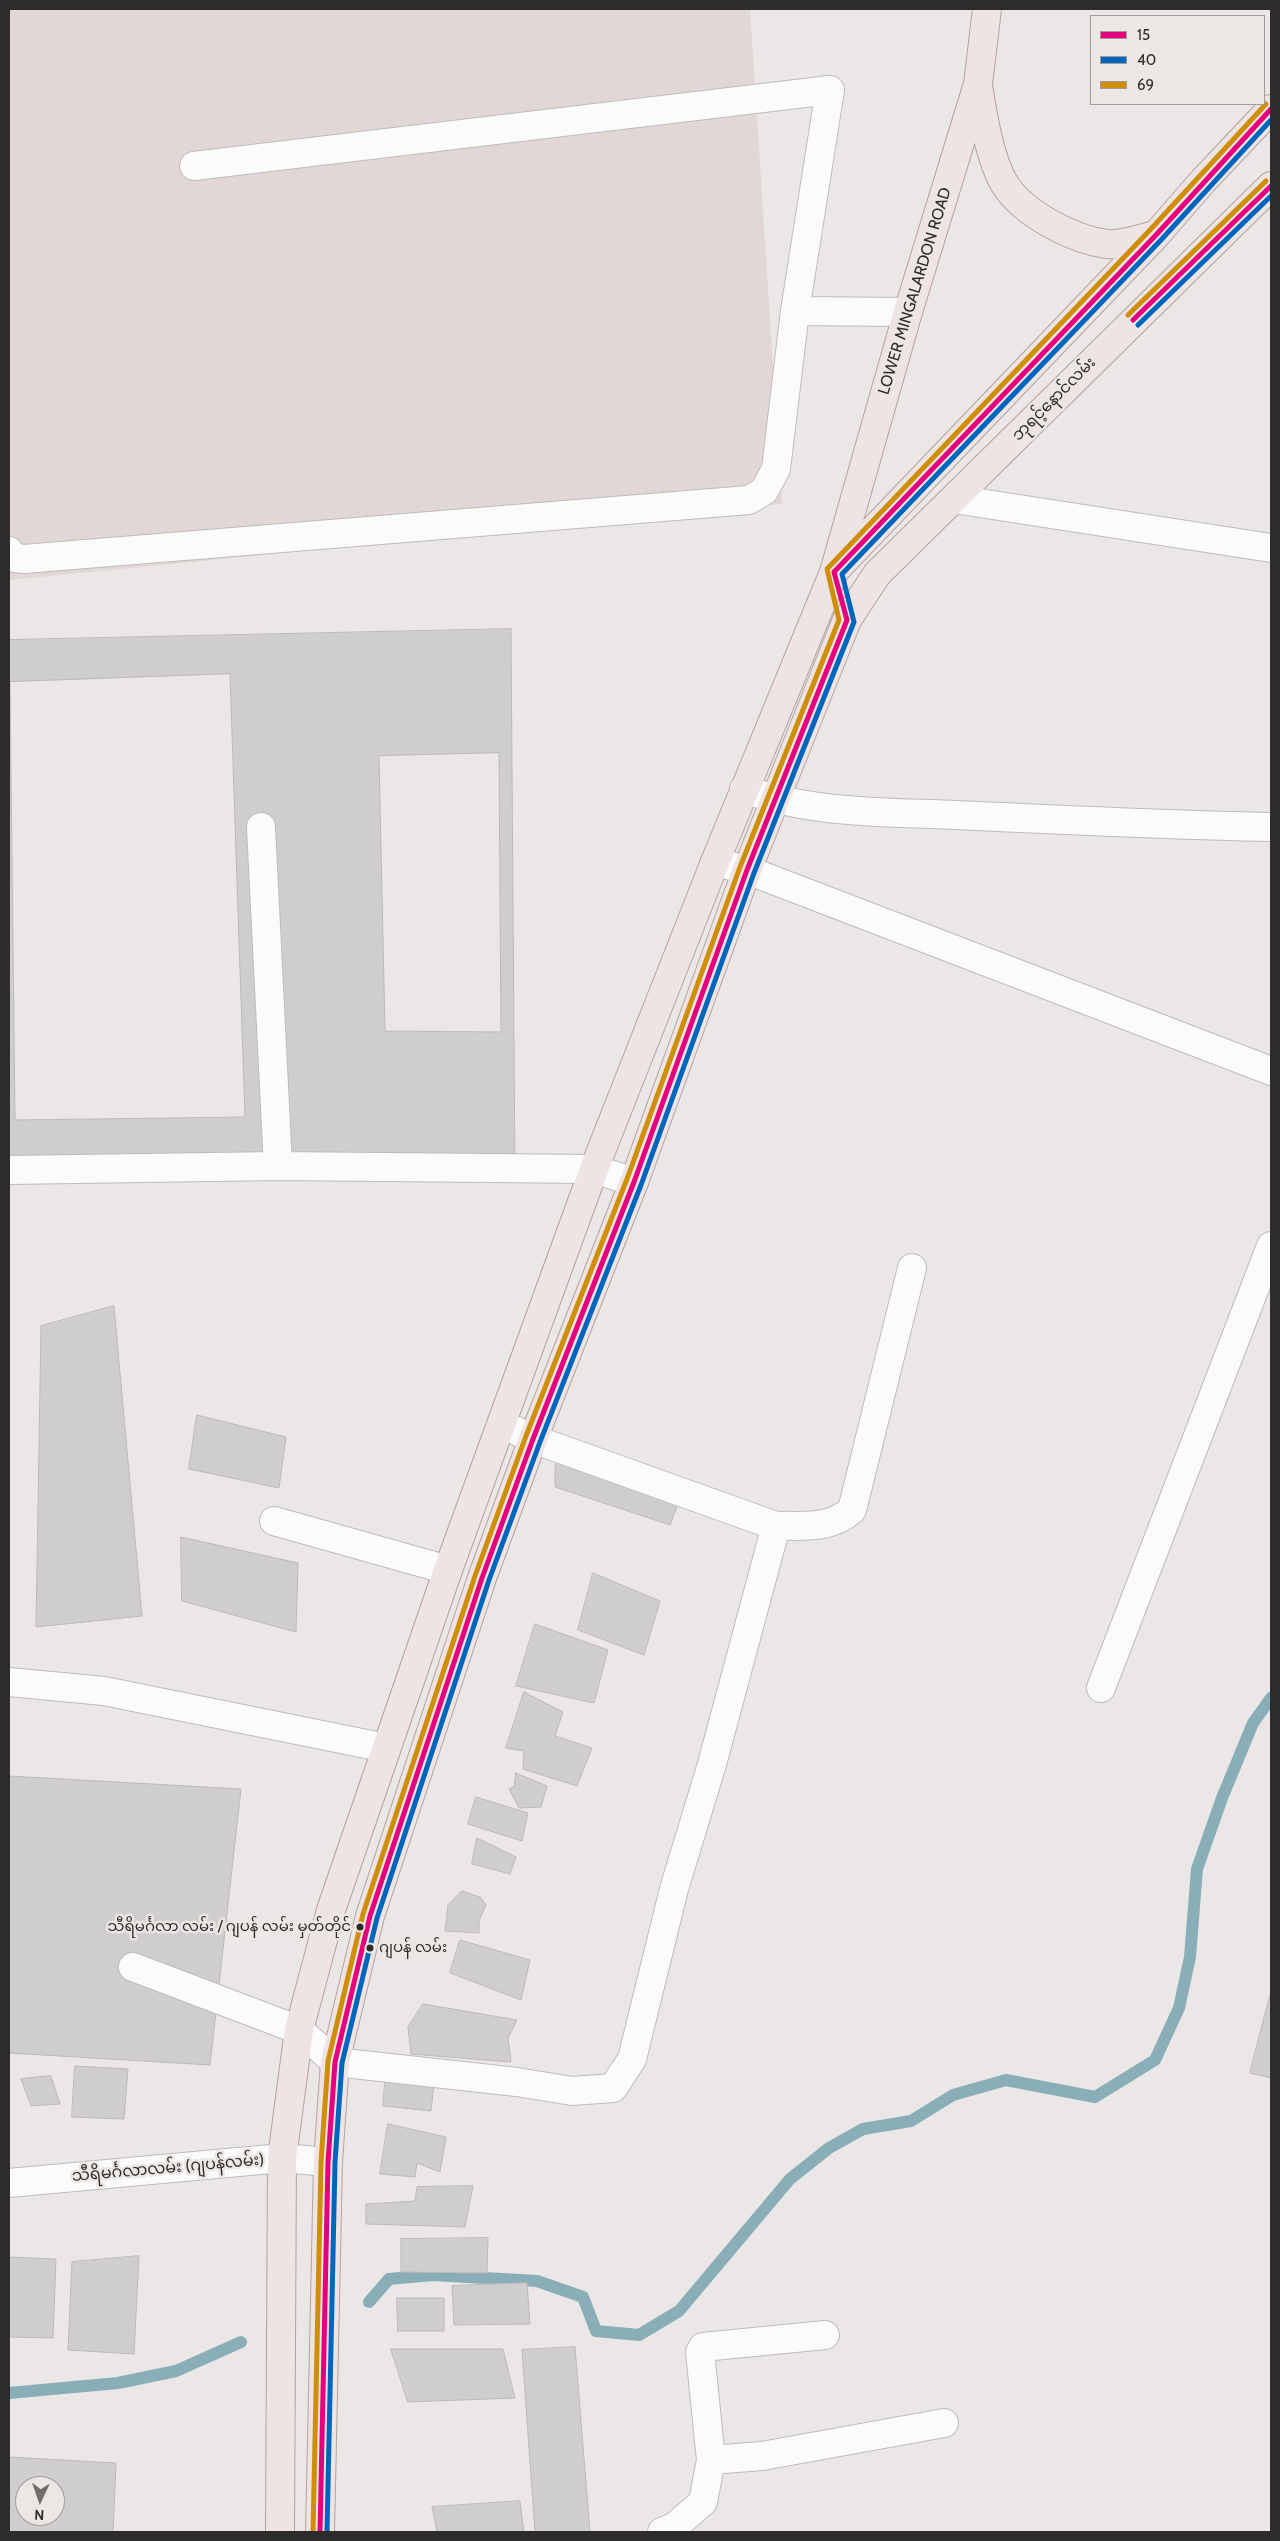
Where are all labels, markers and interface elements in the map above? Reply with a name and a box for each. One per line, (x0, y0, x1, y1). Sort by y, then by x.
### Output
legend (1090, 15, 1265, 105)
text: 15 (1137, 26, 1150, 44)
text: 40 (1137, 51, 1156, 69)
text: 69 (1137, 76, 1154, 94)
street label: LOWER MINGALARDON ROAD (874, 185, 956, 397)
street label: ဘုရင့်နောင်လမ်း (1008, 353, 1100, 445)
place label: သီရိမင်္ဂလာ လမ်း / ဂျပန် လမ်း မှတ်တိုင် (108, 1918, 351, 1936)
marker: သီရိမင်္ဂလာ လမ်း / ဂျပန် လမ်း မှတ်တိုင် (355, 1922, 365, 1932)
place label: ဂျပန် လမ်း (379, 1939, 447, 1957)
marker: ဂျပန် လမ်း (365, 1943, 375, 1953)
street label: သီရိမင်္ဂလာလမ်း (ဂျပန်လမ်း) (71, 2150, 265, 2186)
north arrow (15, 2476, 65, 2526)
text: N (34, 2506, 45, 2524)

